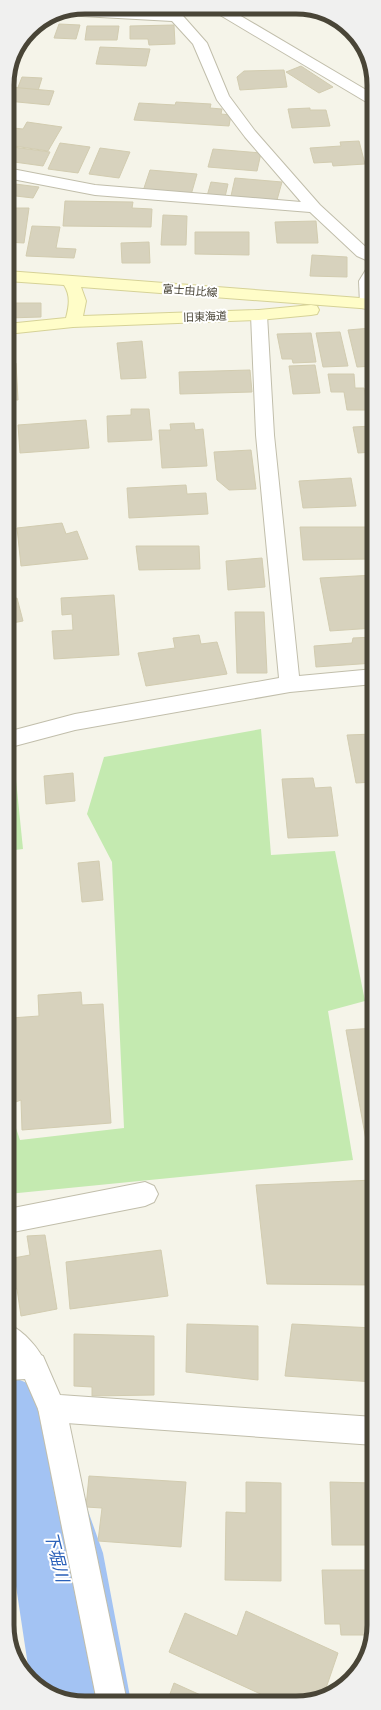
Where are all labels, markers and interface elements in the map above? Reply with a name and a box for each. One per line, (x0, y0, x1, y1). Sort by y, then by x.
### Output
street label: 富士由比線 (162, 283, 218, 299)
street label: 旧東海道 (183, 310, 227, 324)
water label: 下堀川 (40, 1530, 72, 1586)

